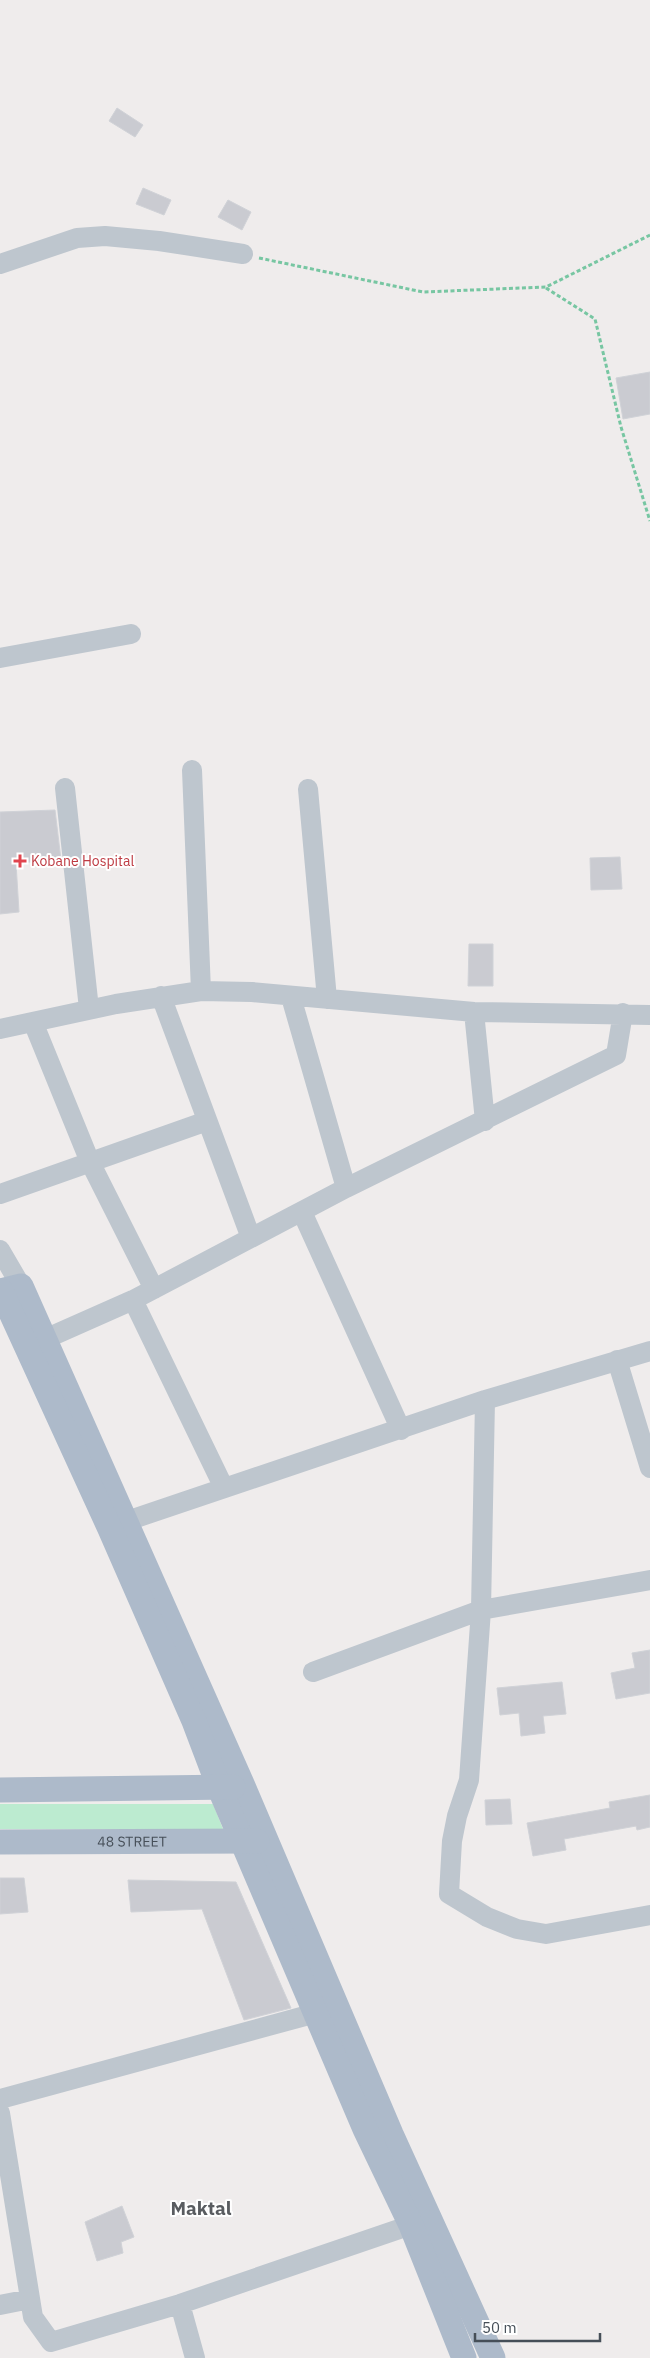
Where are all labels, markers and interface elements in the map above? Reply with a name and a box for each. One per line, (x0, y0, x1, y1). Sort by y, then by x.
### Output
place label: Kobane Hospital (31, 852, 134, 870)
marker: Kobane Hospital (13, 854, 27, 868)
street label: 48 STREET (97, 1832, 167, 1851)
district label: Maktal (171, 2196, 232, 2220)
scale bar (475, 2310, 600, 2342)
text: 50 m (482, 2318, 517, 2337)

